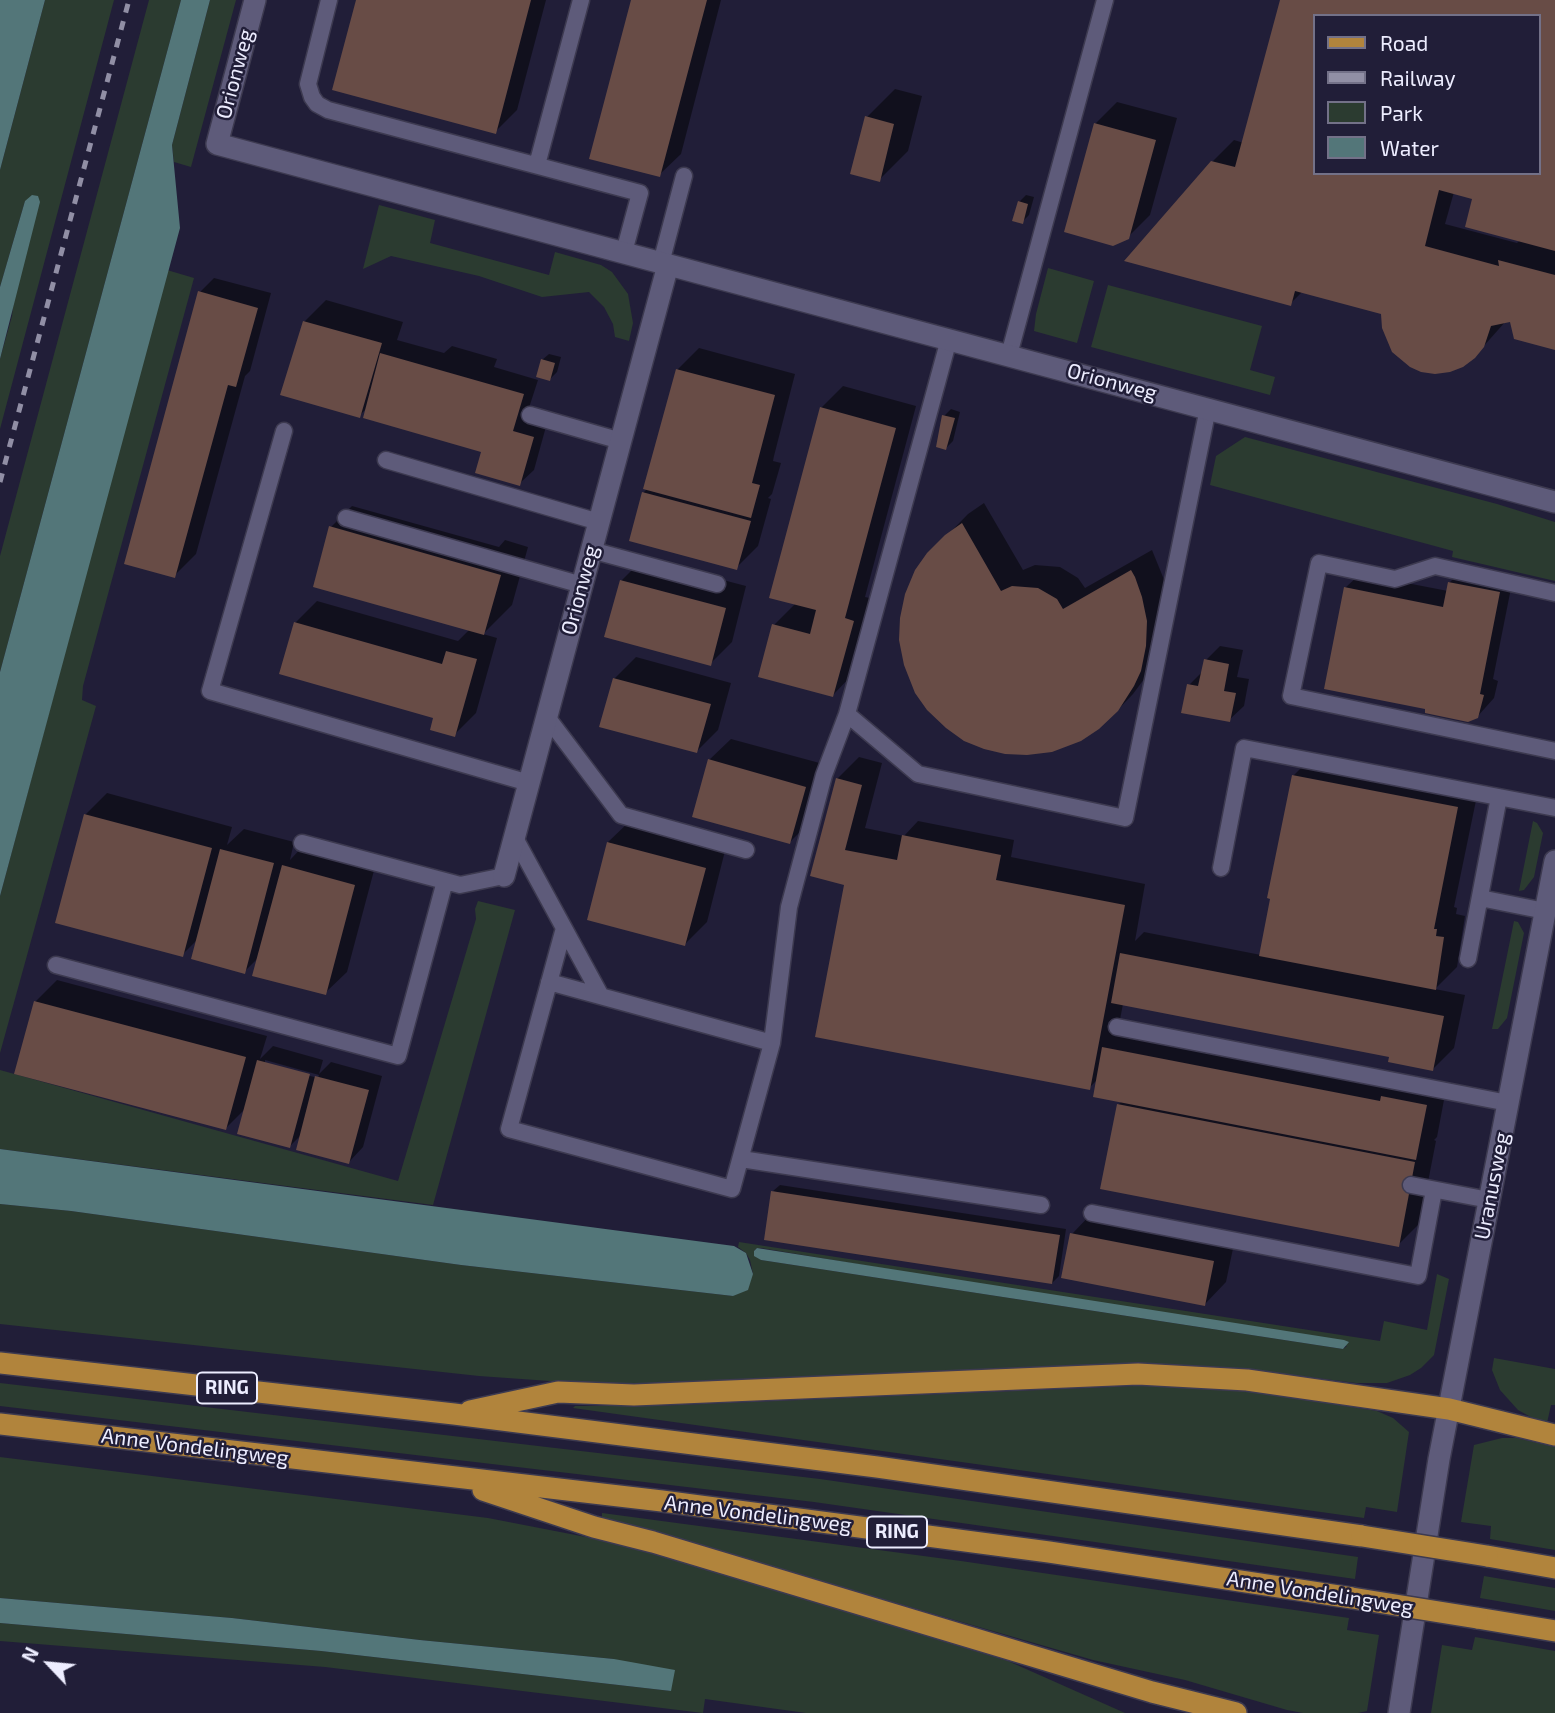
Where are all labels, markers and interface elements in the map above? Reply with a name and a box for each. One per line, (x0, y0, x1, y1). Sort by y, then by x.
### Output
legend (1314, 14, 1541, 175)
street label: Orionweg (211, 26, 259, 122)
text: Road (1380, 30, 1428, 55)
text: Railway (1380, 65, 1456, 90)
text: Park (1380, 100, 1423, 125)
text: Water (1380, 135, 1439, 160)
street label: Orionweg (1064, 358, 1160, 406)
street label: Orionweg (556, 542, 604, 638)
street label: Uranusweg (1469, 1130, 1515, 1242)
road number: RING (197, 1372, 257, 1404)
street label: Anne Vondelingweg (100, 1423, 290, 1471)
street label: Anne Vondelingweg (663, 1490, 853, 1538)
road number: RING (867, 1516, 927, 1548)
street label: Anne Vondelingweg (1225, 1566, 1415, 1620)
north arrow (14, 1629, 84, 1699)
text: N (16, 1643, 43, 1666)

